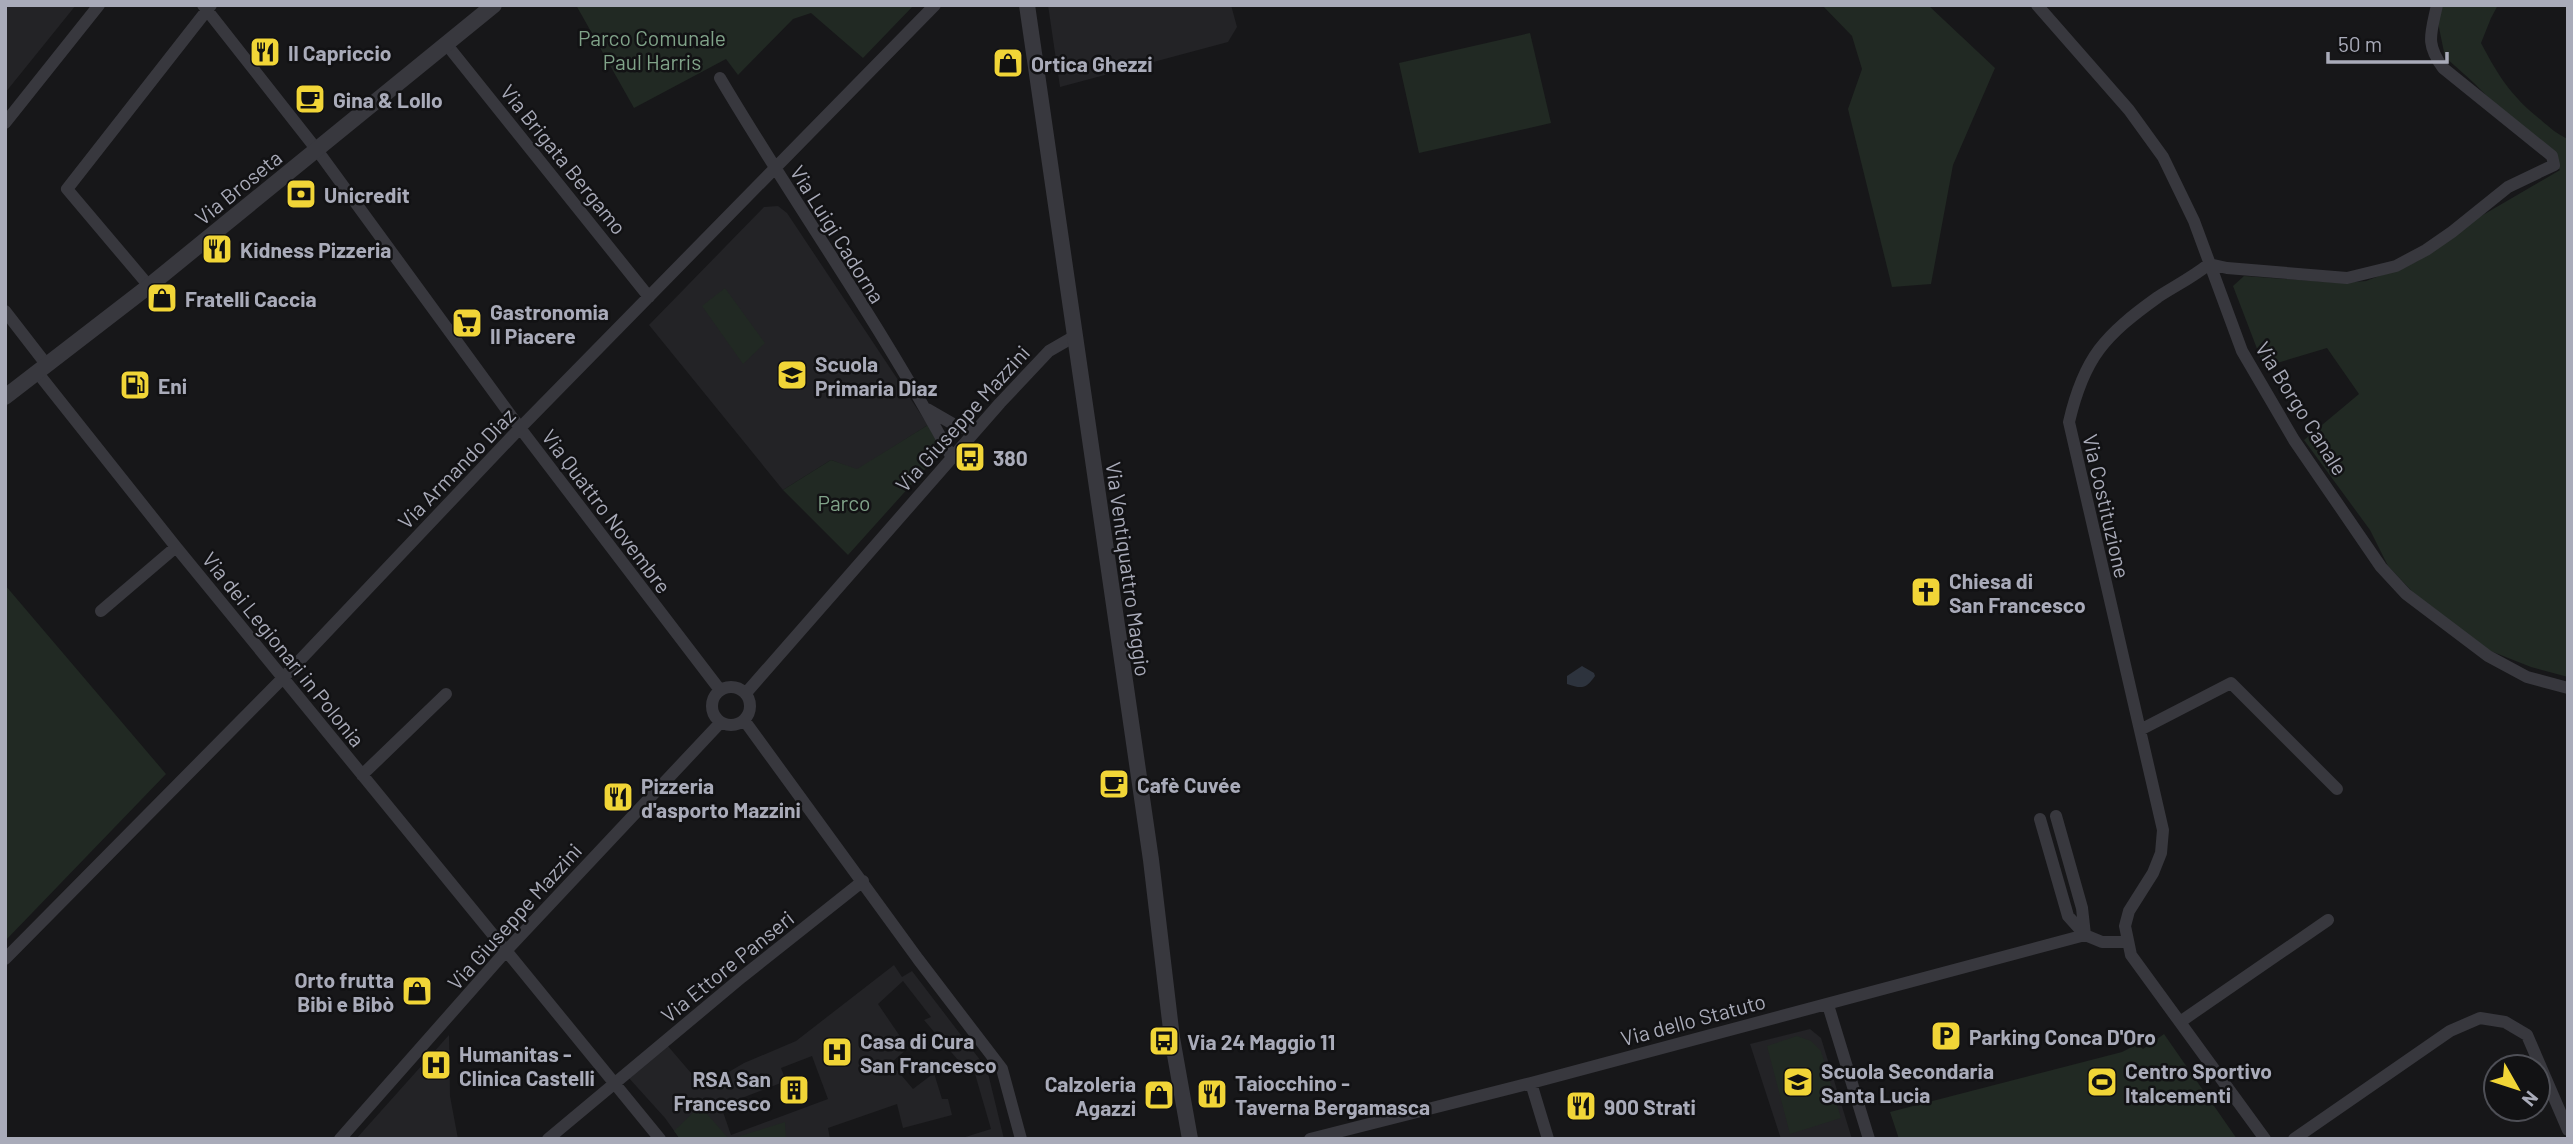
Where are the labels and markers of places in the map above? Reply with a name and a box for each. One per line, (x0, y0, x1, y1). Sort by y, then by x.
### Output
restaurant icon: Il Capriccio (248, 35, 282, 69)
place label: Il Capriccio (288, 40, 391, 65)
shop icon: Ortica Ghezzi (991, 46, 1025, 80)
place label: Ortica Ghezzi (1031, 51, 1153, 76)
cafe icon: Gina & Lollo (293, 82, 327, 116)
place label: Gina & Lollo (333, 87, 443, 112)
bank icon: Unicredit (284, 177, 318, 211)
place label: Unicredit (324, 182, 410, 207)
restaurant icon: Kidness Pizzeria (200, 232, 234, 266)
place label: Kidness Pizzeria (240, 237, 391, 262)
shop icon: Fratelli Caccia (145, 281, 179, 315)
place label: Fratelli Caccia (185, 286, 317, 311)
place label: Gastronomia Il Piacere (490, 299, 609, 348)
supermarket icon: Gastronomia Il Piacere (450, 306, 484, 340)
place label: Scuola Primaria Diaz (815, 351, 938, 400)
school or university icon: Scuola Primaria Diaz (775, 358, 809, 392)
fuel station icon: Eni (118, 368, 152, 402)
place label: Eni (158, 373, 187, 398)
bus stop icon: 380 (953, 440, 987, 474)
place label: 380 (993, 445, 1028, 470)
place label: Chiesa di San Francesco (1949, 568, 2086, 617)
church icon: Chiesa di San Francesco (1909, 575, 1943, 609)
cafe icon: Cafè Cuvée (1097, 767, 1131, 801)
place label: Cafè Cuvée (1137, 772, 1241, 797)
place label: Pizzeria d'asporto Mazzini (641, 773, 801, 822)
restaurant icon: Pizzeria d'asporto Mazzini (601, 780, 635, 814)
place label: Orto frutta Bibì e Bibò (294, 967, 394, 1016)
shop icon: Orto frutta Bibì e Bibò (400, 974, 434, 1008)
parking icon: Parking Conca D'Oro (1929, 1019, 1963, 1053)
bus stop icon: Via 24 Maggio 11 (1147, 1024, 1181, 1058)
place label: Parking Conca D'Oro (1969, 1024, 2156, 1049)
place label: Casa di Cura San Francesco (860, 1028, 997, 1077)
place label: Via 24 Maggio 11 (1187, 1029, 1335, 1054)
hospital icon: Casa di Cura San Francesco (820, 1035, 854, 1069)
place label: Humanitas - Clinica Castelli (459, 1041, 595, 1090)
hospital icon: Humanitas - Clinica Castelli (419, 1048, 453, 1082)
place label: Scuola Secondaria Santa Lucia (1821, 1058, 1994, 1107)
place label: Centro Sportivo Italcementi (2125, 1058, 2272, 1107)
school or university icon: Scuola Secondaria Santa Lucia (1781, 1065, 1815, 1099)
sports icon: Centro Sportivo Italcementi (2085, 1065, 2119, 1099)
place label: RSA San Francesco (674, 1066, 771, 1115)
place label: Taiocchino - Taverna Bergamasca (1235, 1070, 1430, 1119)
place label: Calzoleria Agazzi (1045, 1071, 1136, 1120)
building icon: RSA San Francesco (777, 1073, 811, 1107)
restaurant icon: Taiocchino - Taverna Bergamasca (1195, 1077, 1229, 1111)
shop icon: Calzoleria Agazzi (1142, 1078, 1176, 1112)
restaurant icon: 900 Strati (1564, 1089, 1598, 1123)
place label: 900 Strati (1604, 1094, 1696, 1119)

